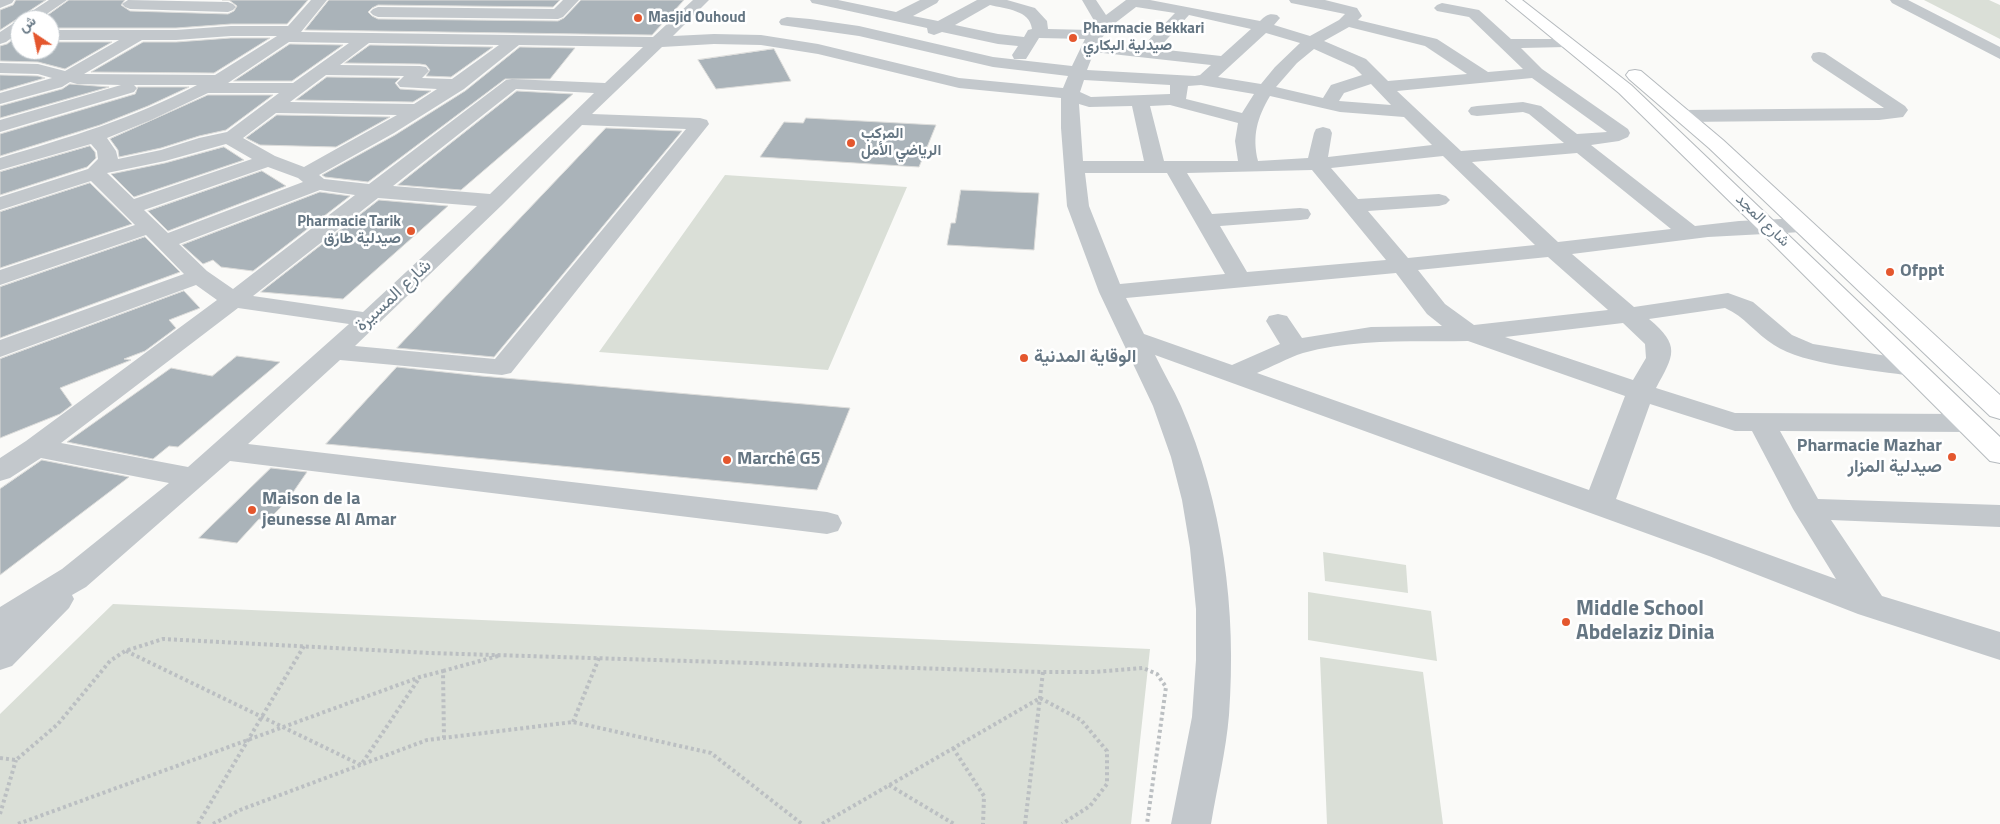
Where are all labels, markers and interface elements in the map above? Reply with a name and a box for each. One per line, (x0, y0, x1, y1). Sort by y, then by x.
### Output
place label: Masjid Ouhoud (648, 9, 746, 27)
north arrow (10, 10, 60, 60)
text: ش (14, 10, 40, 36)
marker: Masjid Ouhoud (632, 12, 644, 24)
place label: Pharmacie Bekkari صيدلية البكاري (1083, 20, 1204, 55)
marker: Pharmacie Bekkari صيدلية البكاري (1067, 32, 1079, 44)
place label: المركب الرياضي الأمل (861, 125, 941, 160)
marker: المركب الرياضي الأمل (845, 137, 857, 149)
street label: شارع المجد (1731, 191, 1793, 251)
place label: Pharmacie Tarik صيدلية طارق (297, 213, 401, 248)
marker: Pharmacie Tarik صيدلية طارق (405, 225, 417, 237)
street label: شارع المسيرة (351, 255, 437, 337)
place label: Ofppt (1900, 261, 1944, 283)
marker: Ofppt (1884, 266, 1896, 278)
place label: الوقاية المدنية (1034, 347, 1136, 369)
marker: الوقاية المدنية (1018, 352, 1030, 364)
place label: Pharmacie Mazhar صيدلية المزار (1797, 436, 1942, 478)
place label: Marché G5 (737, 449, 821, 471)
marker: Pharmacie Mazhar صيدلية المزار (1946, 451, 1958, 463)
marker: Marché G5 (721, 454, 733, 466)
place label: Maison de la jeunesse Al Amar (262, 489, 397, 532)
marker: Maison de la jeunesse Al Amar (246, 504, 258, 516)
place label: Middle School Abdelaziz Dinia (1576, 597, 1714, 647)
marker: Middle School Abdelaziz Dinia (1560, 616, 1572, 628)

